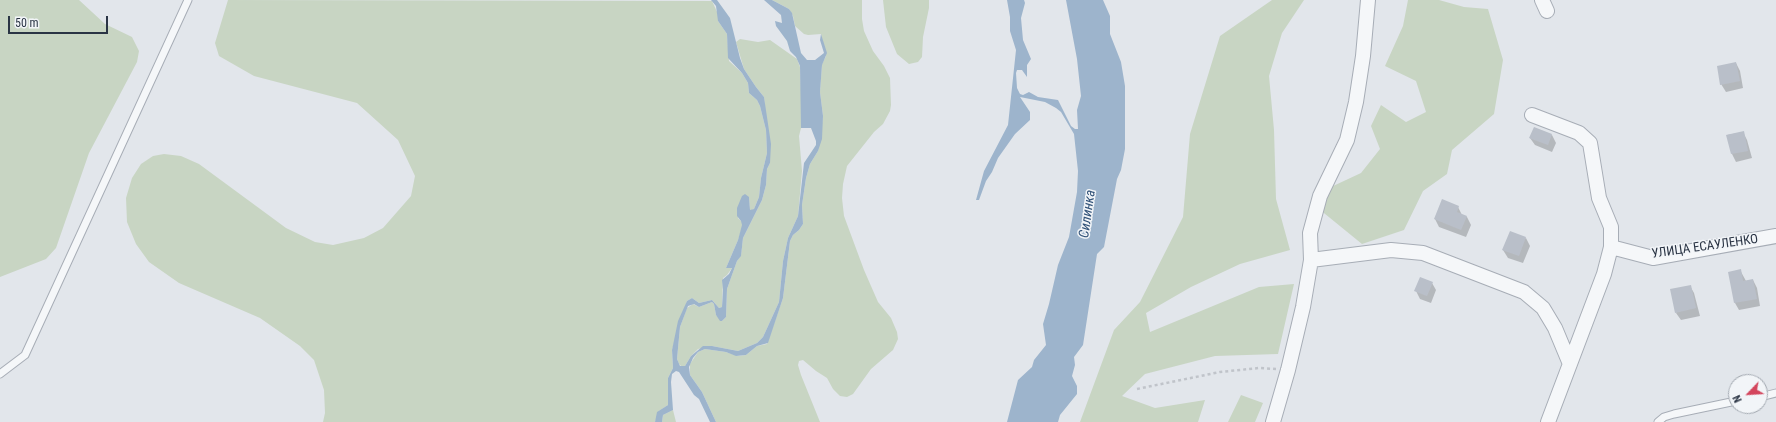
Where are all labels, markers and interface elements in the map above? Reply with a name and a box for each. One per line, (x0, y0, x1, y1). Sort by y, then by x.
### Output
scale bar (10, 8, 110, 34)
text: 50 m (15, 16, 39, 30)
water label: Силинка (1076, 189, 1100, 239)
street label: УЛИЦА ЕСАУЛЕНКО (1651, 232, 1759, 262)
north arrow (1728, 374, 1768, 414)
text: N (1730, 393, 1745, 405)

